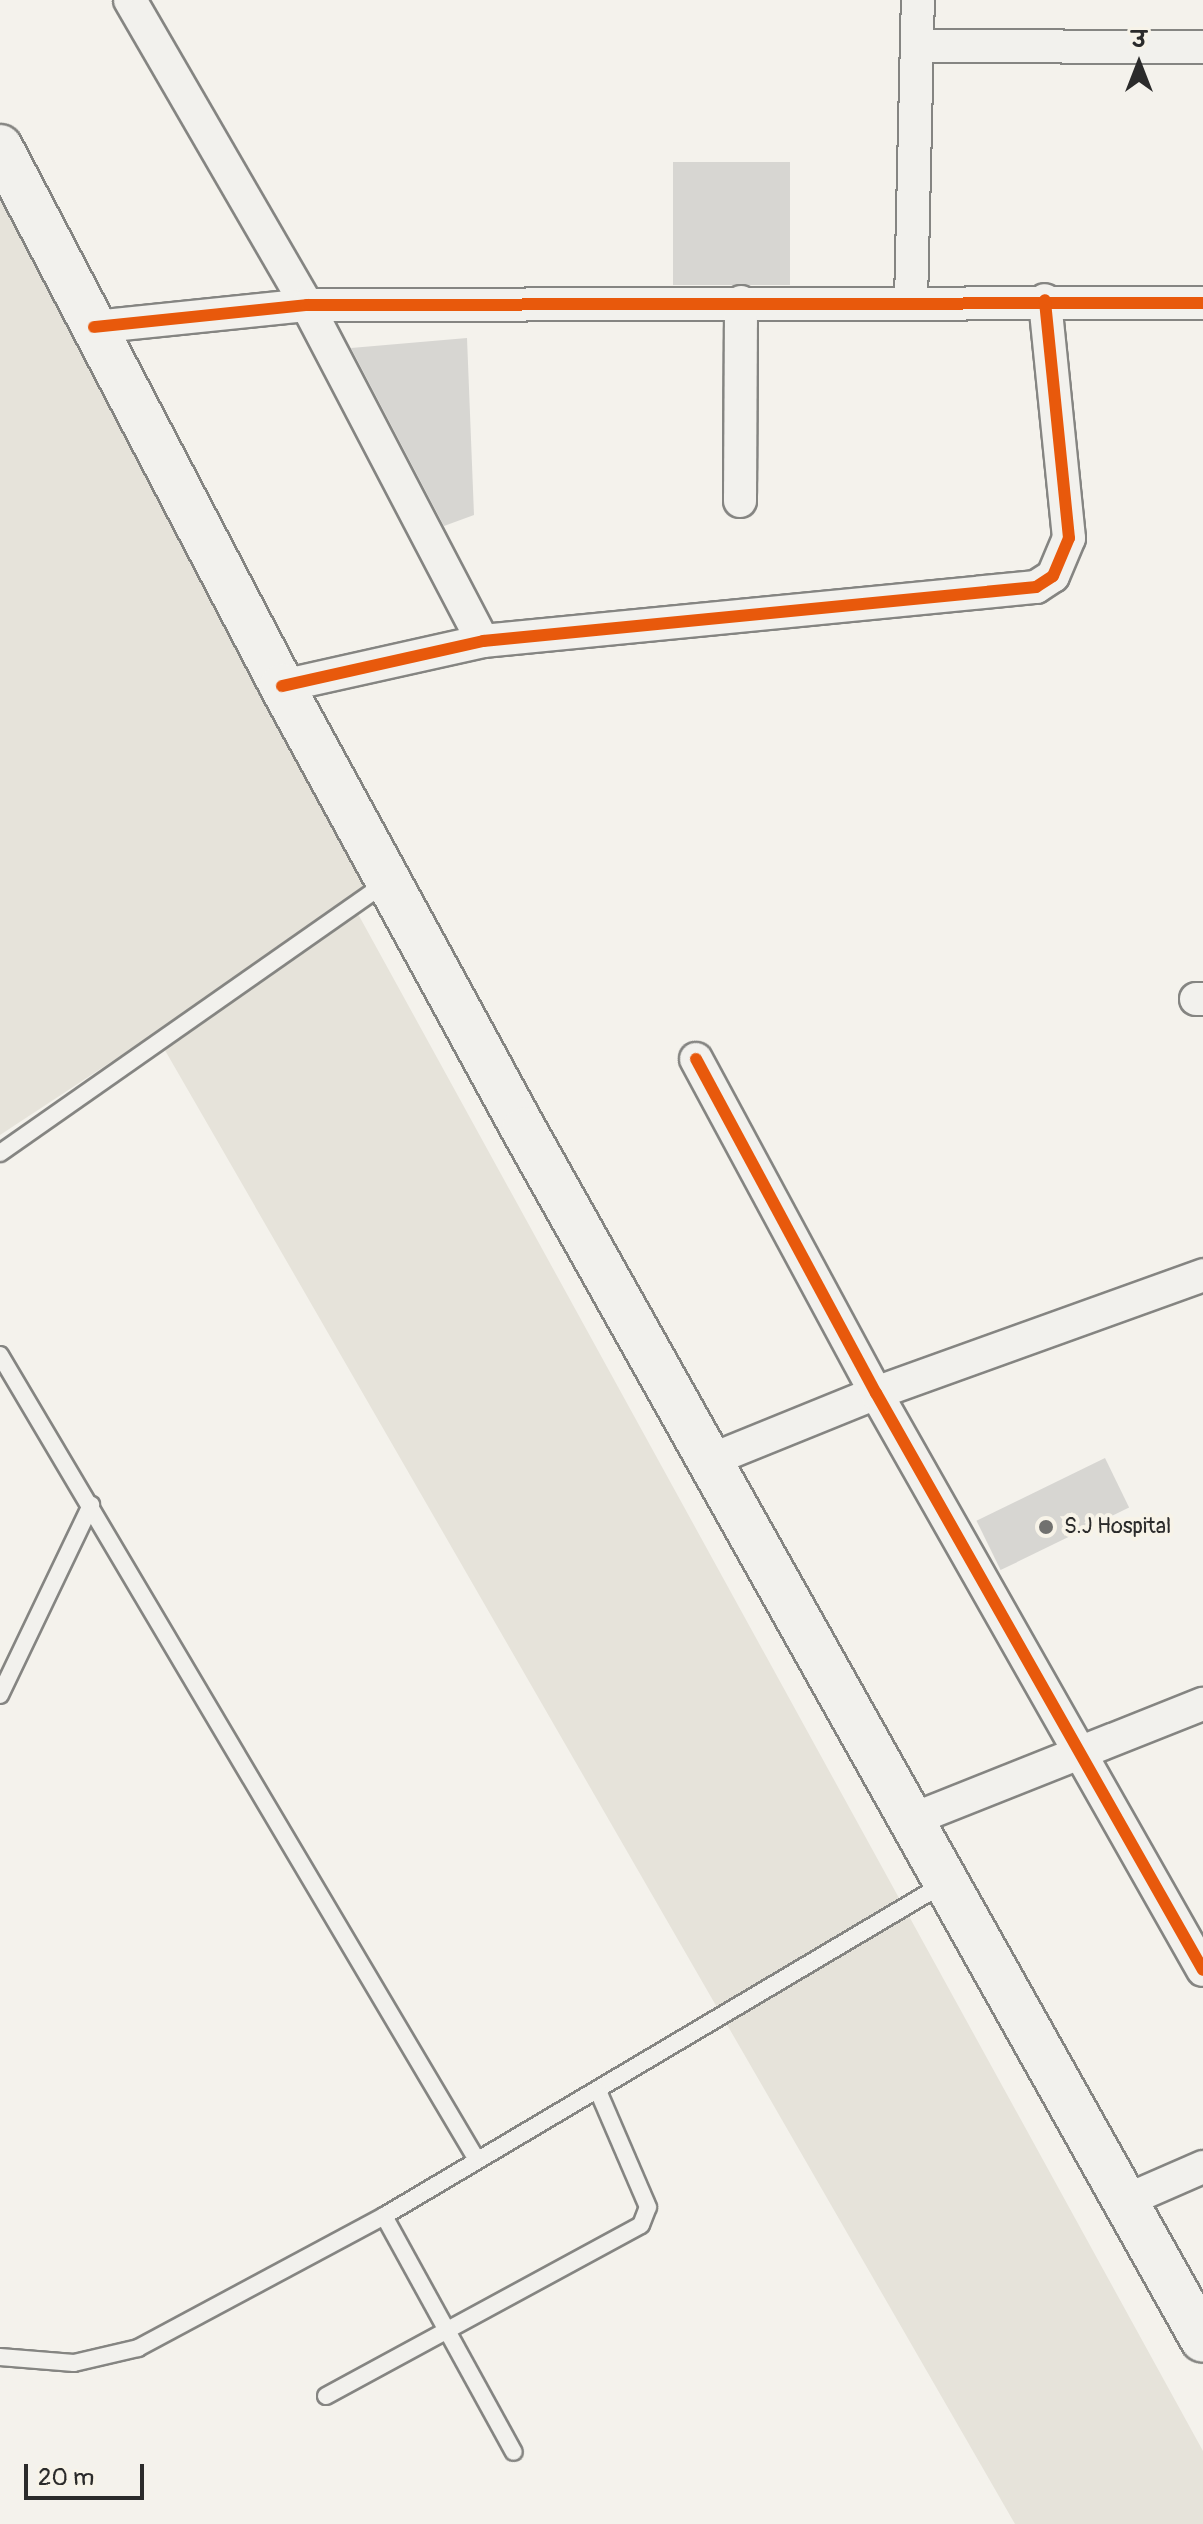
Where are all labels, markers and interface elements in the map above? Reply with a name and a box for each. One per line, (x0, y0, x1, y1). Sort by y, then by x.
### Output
north arrow (1099, 24, 1179, 104)
text: उ (1132, 26, 1146, 54)
place label: S.J Hospital (1064, 1514, 1171, 1540)
marker: S.J Hospital (1035, 1516, 1057, 1538)
scale bar (28, 2448, 148, 2498)
text: 20 m (38, 2463, 94, 2492)

